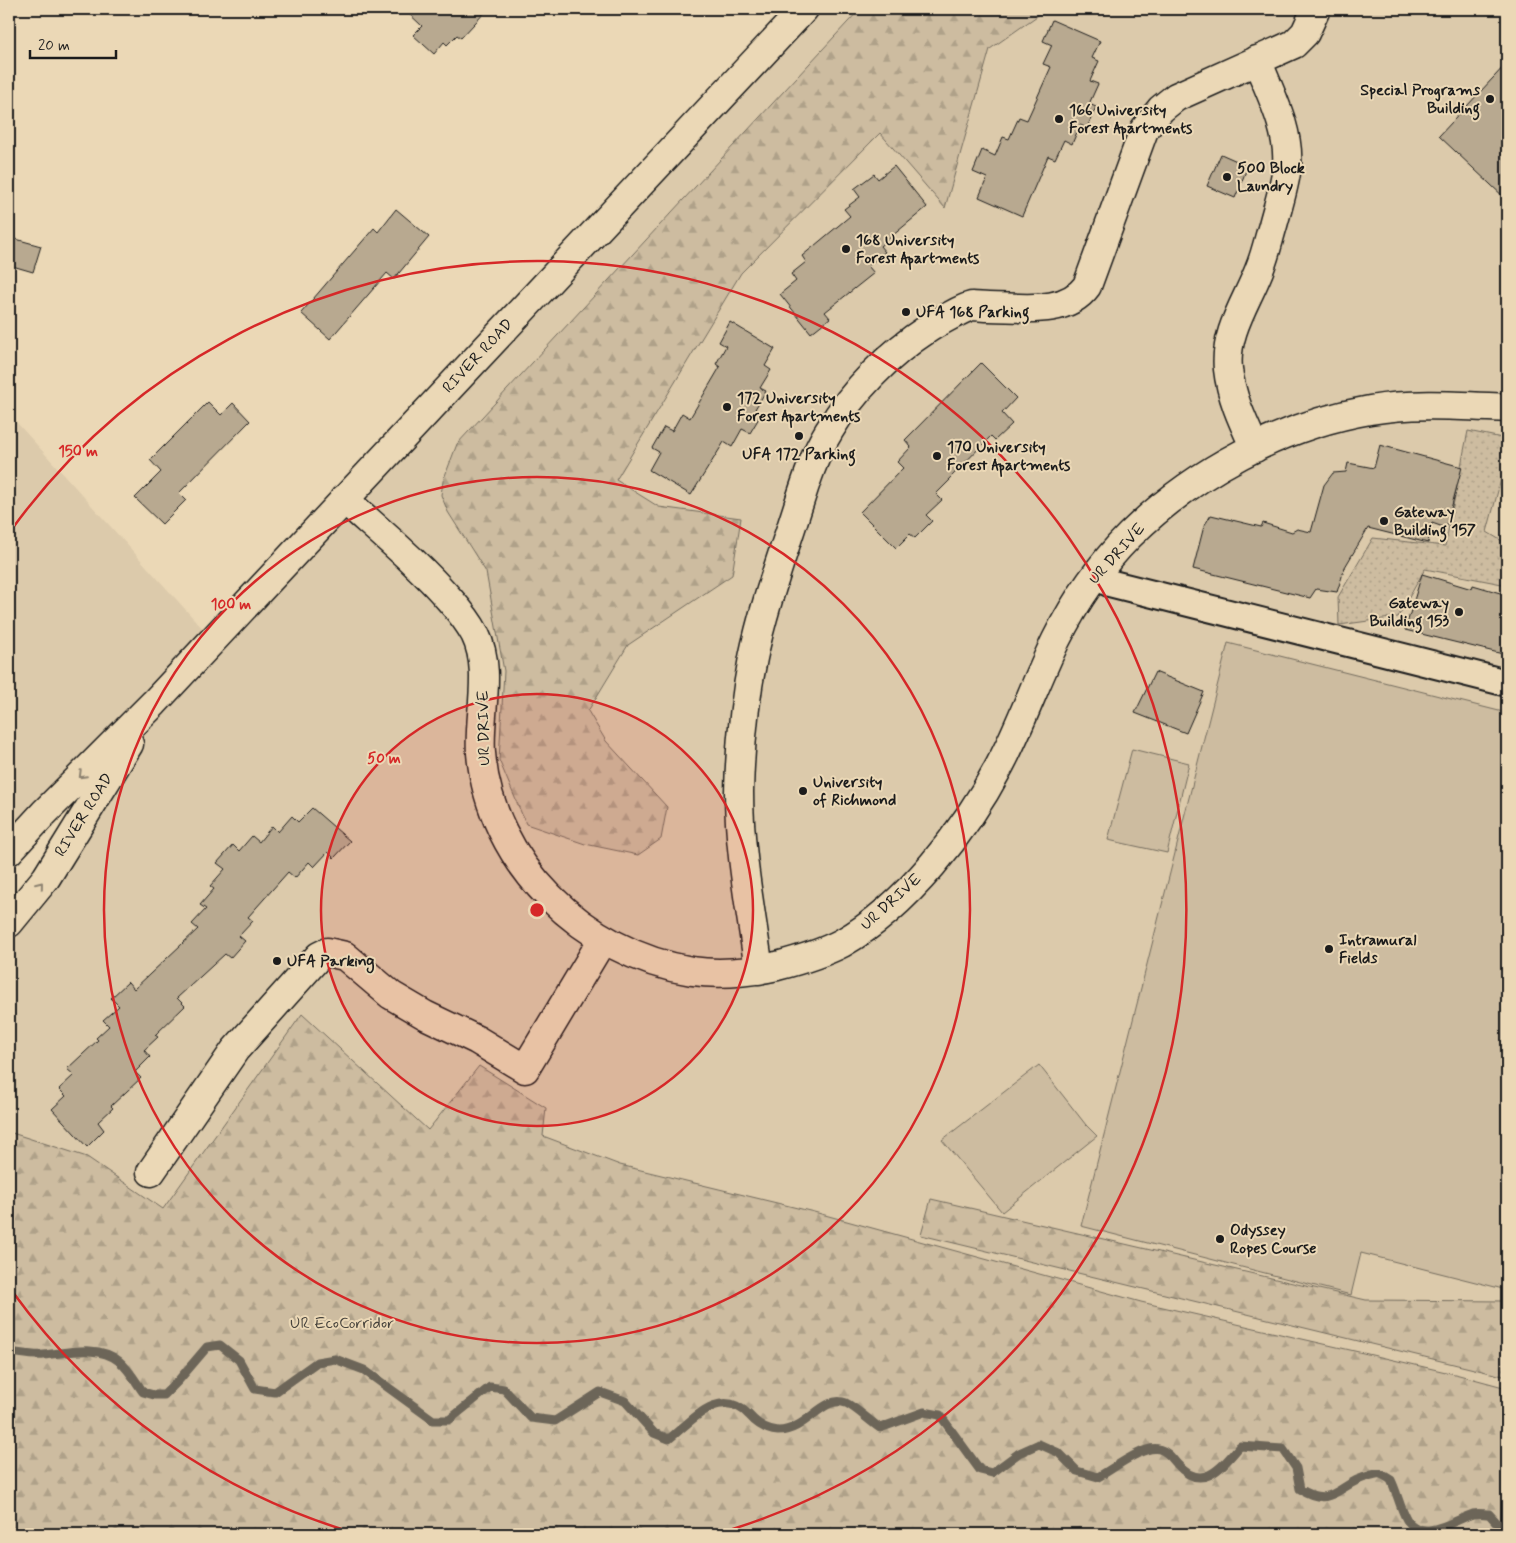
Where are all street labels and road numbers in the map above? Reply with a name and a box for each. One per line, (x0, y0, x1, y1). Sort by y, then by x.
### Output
street label: RIVER ROAD (438, 314, 518, 398)
street label: UR DRIVE (1084, 519, 1150, 589)
street label: UR DRIVE (473, 690, 495, 766)
street label: RIVER ROAD (50, 769, 118, 861)
street label: UR DRIVE (856, 869, 926, 935)

